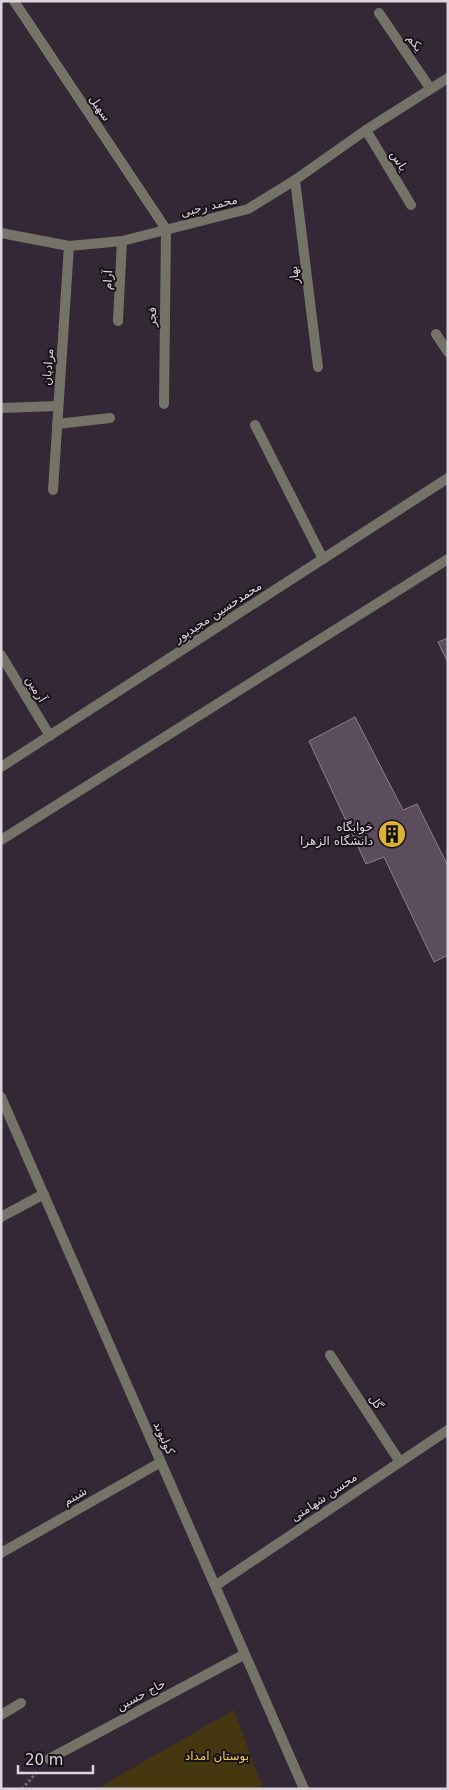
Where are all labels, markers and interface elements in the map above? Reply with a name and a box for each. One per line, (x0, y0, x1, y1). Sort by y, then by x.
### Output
street label: یکم (404, 32, 426, 54)
street label: سهیل (86, 92, 114, 124)
street label: یاس (387, 148, 411, 174)
street label: محمد رجبی (179, 192, 239, 221)
street label: بهار (286, 265, 303, 286)
street label: آرام (99, 269, 117, 290)
street label: فجر (145, 307, 160, 328)
street label: مرادیان (40, 348, 57, 386)
street label: محمدحسین مجیدپور (171, 578, 265, 647)
street label: آرمین (22, 673, 50, 706)
building icon: خوابگاه دانشگاه الزهرا (377, 819, 407, 849)
place label: خوابگاه دانشگاه الزهرا (300, 820, 373, 849)
street label: گل (366, 1392, 386, 1412)
street label: کولیوند (150, 1419, 178, 1458)
street label: محسن شهامتی (288, 1470, 360, 1525)
street label: شبنم (61, 1484, 89, 1508)
street label: حاج حسین (114, 1676, 168, 1715)
scale bar (18, 1742, 92, 1774)
park label: بوستان امداد (185, 1749, 249, 1764)
text: 20 m (25, 1751, 63, 1769)

